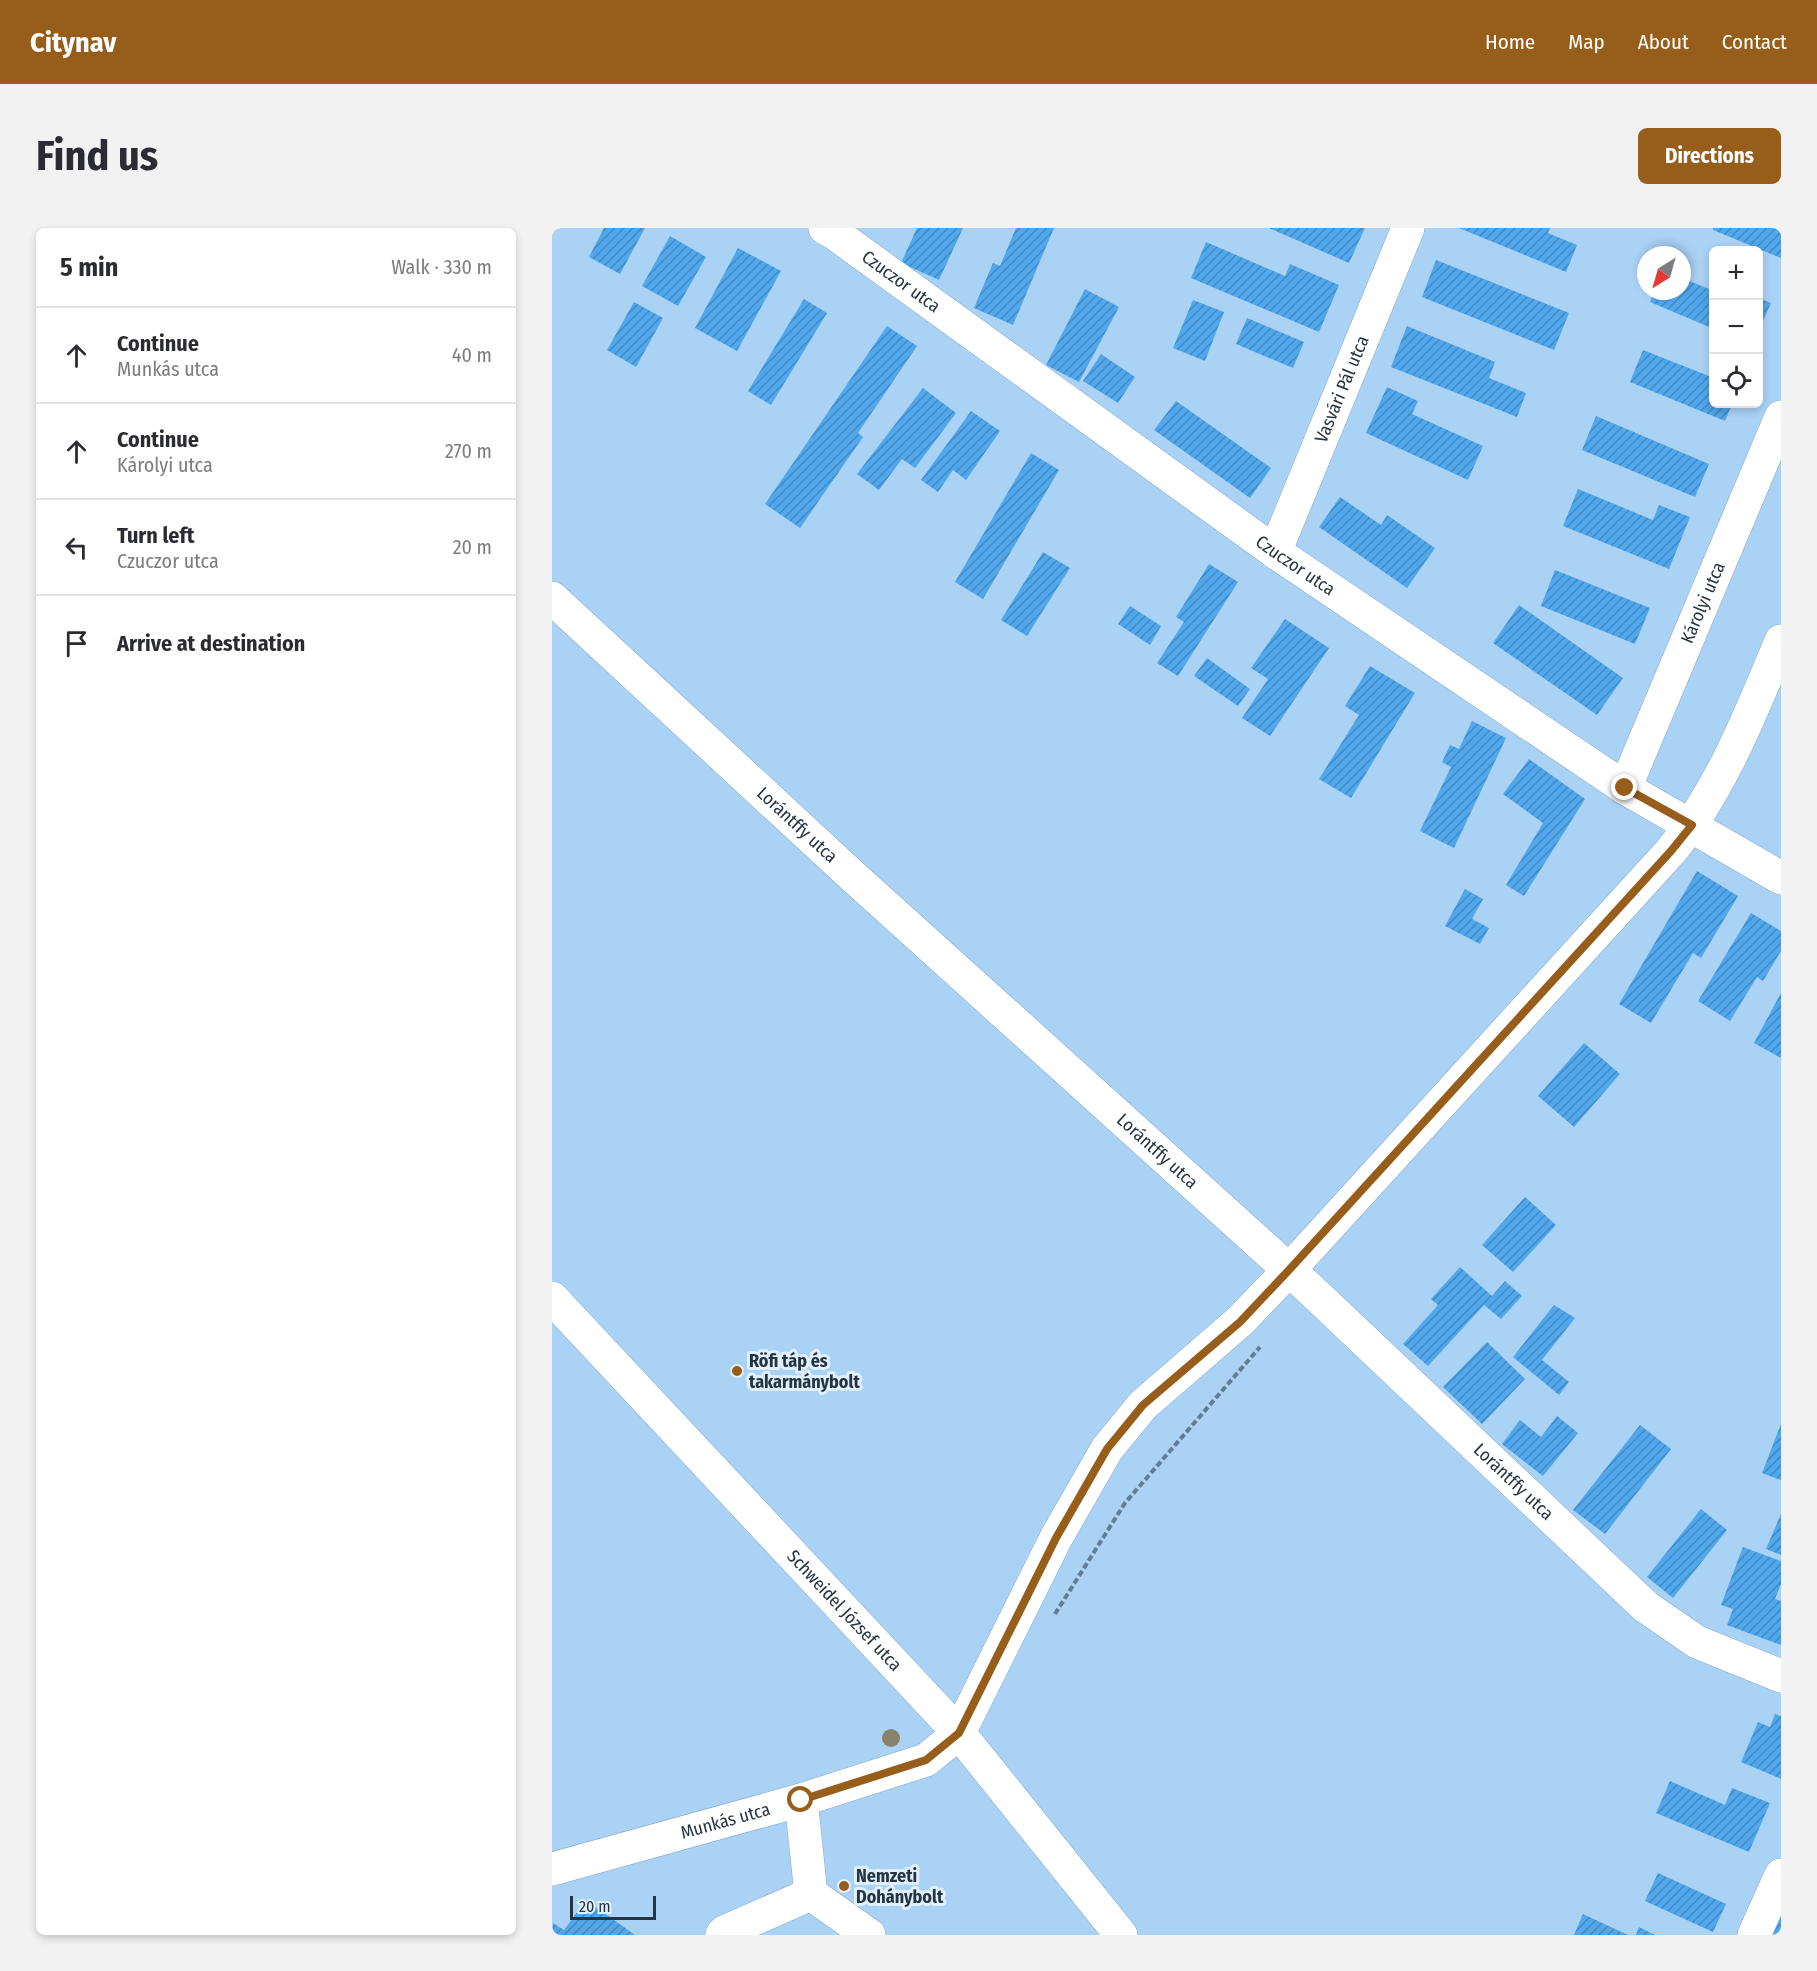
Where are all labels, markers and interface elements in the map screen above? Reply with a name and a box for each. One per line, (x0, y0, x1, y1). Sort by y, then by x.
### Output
text: Citynav (30, 26, 116, 59)
text: Home (1485, 29, 1535, 55)
text: Map (1568, 29, 1605, 55)
text: About (1638, 29, 1689, 55)
text: Contact (1722, 29, 1787, 55)
button: Directions (1638, 128, 1781, 184)
text: Find us (36, 131, 158, 181)
street label: Czuczor utca (857, 246, 945, 317)
north arrow (1637, 246, 1691, 300)
map controls (1709, 246, 1763, 408)
button: + (1709, 246, 1763, 300)
text: 5 min (60, 252, 118, 283)
text: Walk · 330 m (391, 255, 492, 279)
button: − (1709, 300, 1763, 354)
text: Continue (117, 330, 199, 357)
street label: Vasvári Pál utca (1310, 332, 1374, 446)
icon: ahead (60, 339, 93, 372)
text: 40 m (452, 343, 492, 367)
button: locate (1709, 354, 1763, 408)
text: Munkás utca (117, 357, 219, 381)
text: Continue (117, 426, 199, 453)
icon: ahead (60, 435, 93, 468)
text: 270 m (445, 439, 492, 463)
text: Károlyi utca (117, 453, 213, 477)
text: Turn left (117, 522, 195, 549)
icon: left (60, 531, 93, 564)
street label: Czuczor utca (1251, 531, 1340, 600)
text: 20 m (453, 535, 492, 559)
text: Czuczor utca (117, 549, 219, 573)
street label: Károlyi utca (1676, 559, 1730, 647)
icon: arrive (60, 627, 93, 660)
text: Arrive at destination (117, 630, 305, 657)
route end (1611, 774, 1637, 800)
street label: Lorántffy utca (752, 782, 842, 868)
street label: Lorántffy utca (1112, 1109, 1203, 1194)
place label: Röfi táp és takarmánybolt (749, 1350, 860, 1393)
marker: Röfi táp és takarmánybolt (730, 1364, 744, 1378)
street label: Lorántffy utca (1469, 1439, 1558, 1525)
street label: Schweidel József utca (782, 1545, 907, 1676)
route start (787, 1786, 813, 1812)
street label: Munkás utca (678, 1798, 773, 1844)
place label: Nemzeti Dohánybolt (856, 1865, 944, 1908)
marker: Nemzeti Dohánybolt (837, 1879, 851, 1893)
scale bar (570, 1893, 656, 1920)
text: 20 m (579, 1897, 610, 1916)

